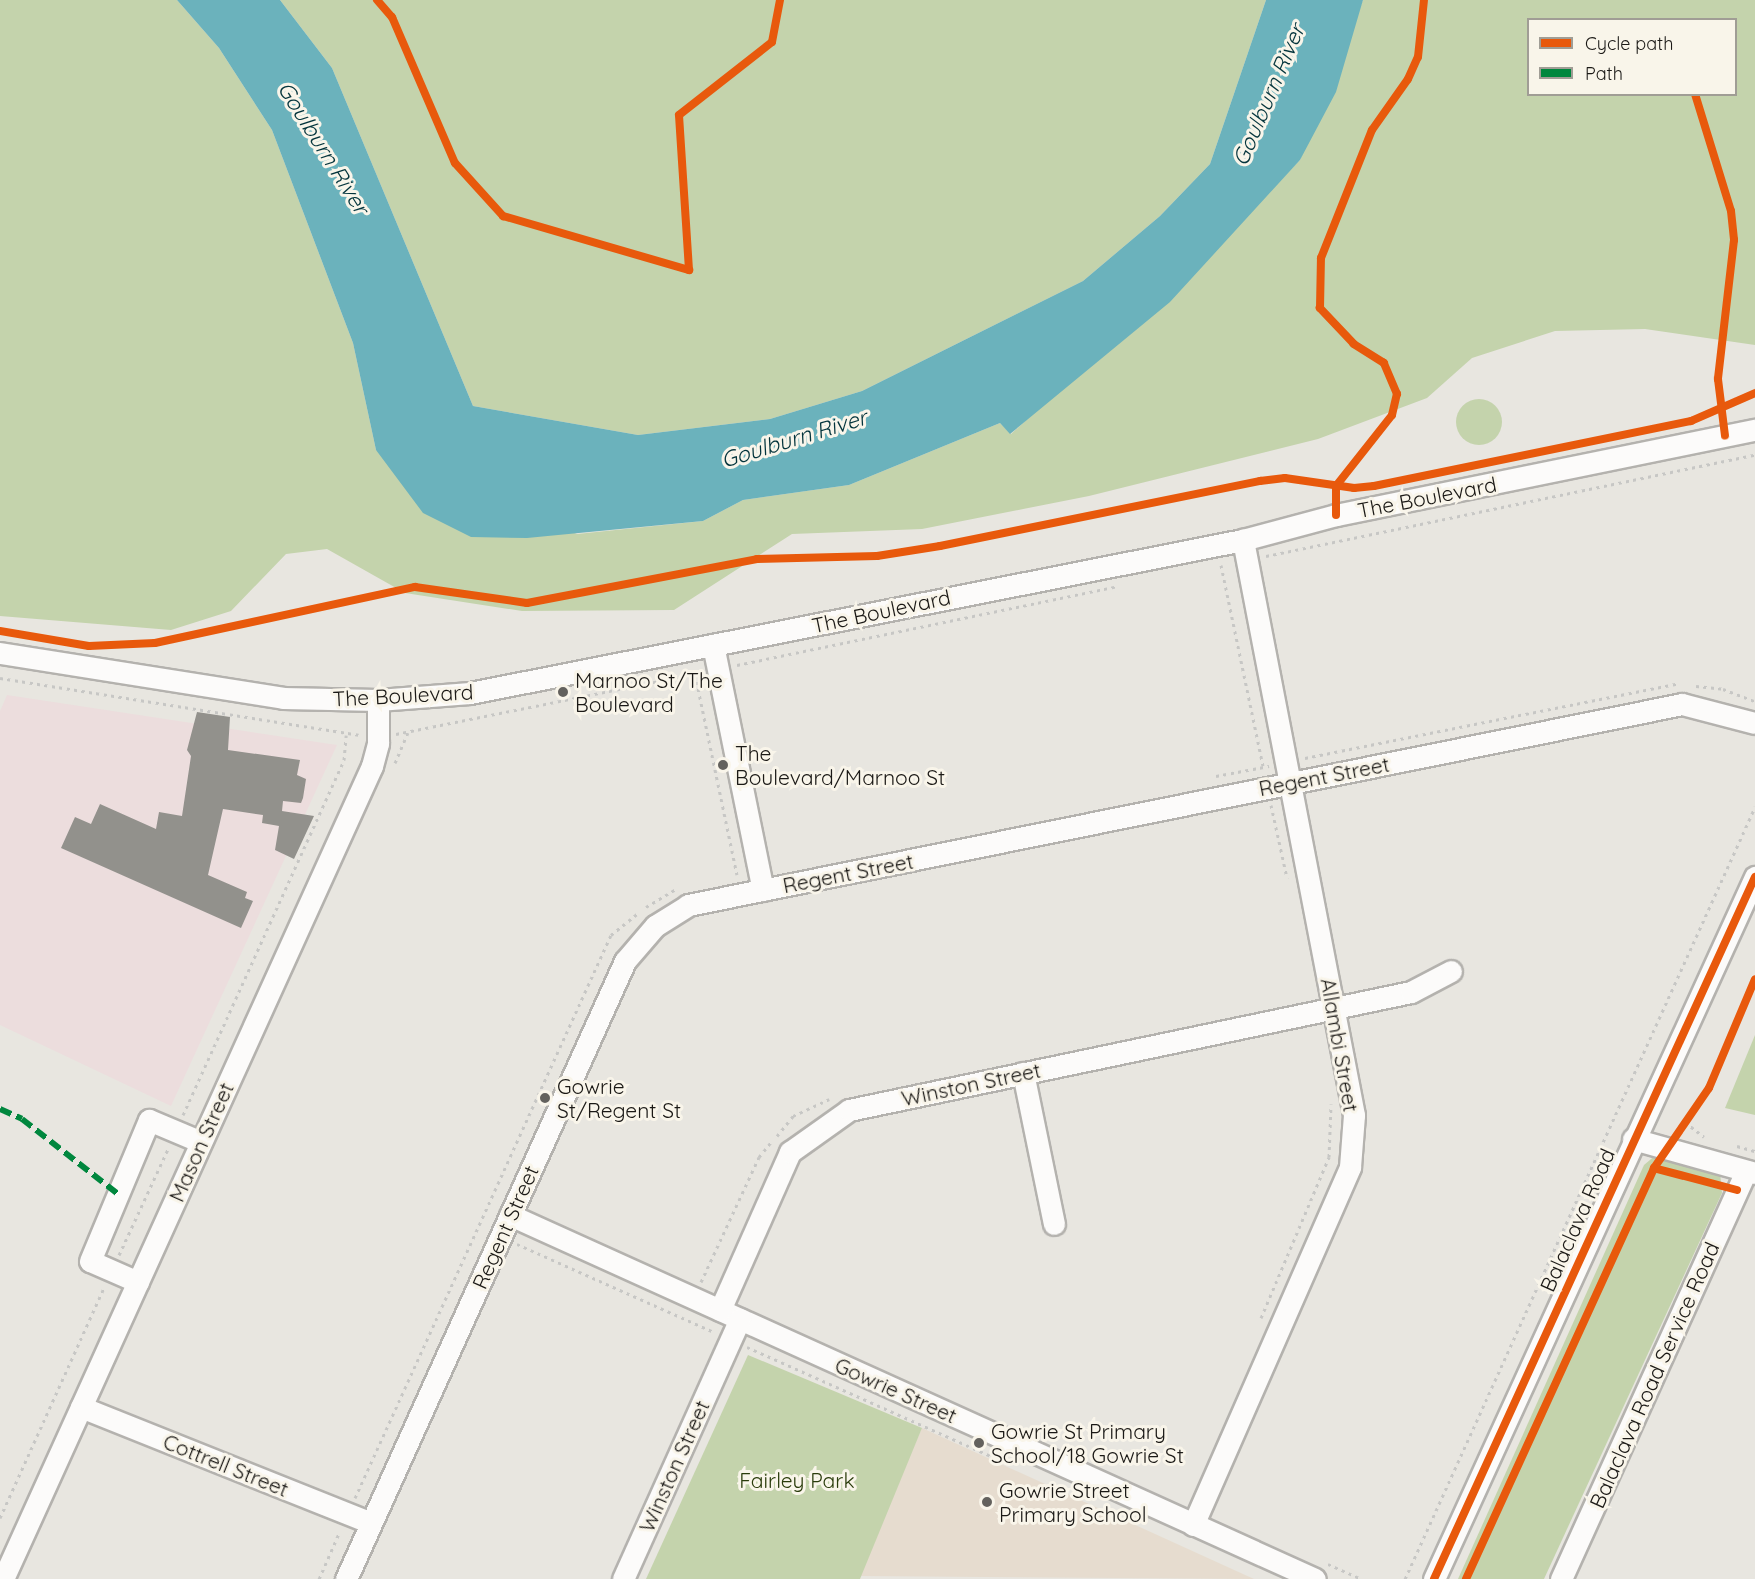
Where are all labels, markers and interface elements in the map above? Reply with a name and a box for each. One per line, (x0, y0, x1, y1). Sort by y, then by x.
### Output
legend (1527, 18, 1737, 96)
water label: Goulburn River (1227, 20, 1311, 170)
text: Cycle path (1585, 32, 1673, 55)
text: Path (1585, 62, 1623, 85)
water label: Goulburn River (272, 77, 374, 219)
water label: Goulburn River (718, 404, 870, 474)
street label: The Boulevard (1355, 471, 1499, 523)
street label: The Boulevard (809, 584, 953, 638)
place label: Marnoo St/The Boulevard (575, 667, 723, 717)
street label: The Boulevard (332, 679, 474, 711)
marker: Marnoo St/The Boulevard (556, 685, 570, 699)
place label: The Boulevard/Marnoo St (735, 740, 945, 790)
street label: Regent Street (1256, 751, 1392, 801)
marker: The Boulevard/Marnoo St (716, 758, 730, 772)
street label: Regent Street (780, 848, 916, 898)
street label: Allambi Street (1316, 976, 1364, 1114)
street label: Winston Street (899, 1057, 1043, 1111)
place label: Gowrie St/Regent St (557, 1073, 681, 1123)
street label: Mason Street (163, 1078, 239, 1206)
marker: Gowrie St/Regent St (538, 1091, 552, 1105)
street label: Balaclava Road (1534, 1145, 1620, 1295)
street label: Regent Street (467, 1161, 543, 1293)
street label: Balaclava Road Service Road (1584, 1238, 1724, 1512)
street label: Gowrie Street (831, 1352, 961, 1428)
street label: Winston Street (634, 1396, 714, 1536)
place label: Gowrie St Primary School/18 Gowrie St (991, 1418, 1184, 1468)
street label: Cottrell Street (160, 1428, 292, 1502)
marker: Gowrie St Primary School/18 Gowrie St (972, 1436, 986, 1450)
park label: Fairley Park (739, 1467, 855, 1493)
place label: Gowrie Street Primary School (999, 1477, 1147, 1527)
marker: Gowrie Street Primary School (980, 1495, 994, 1509)

